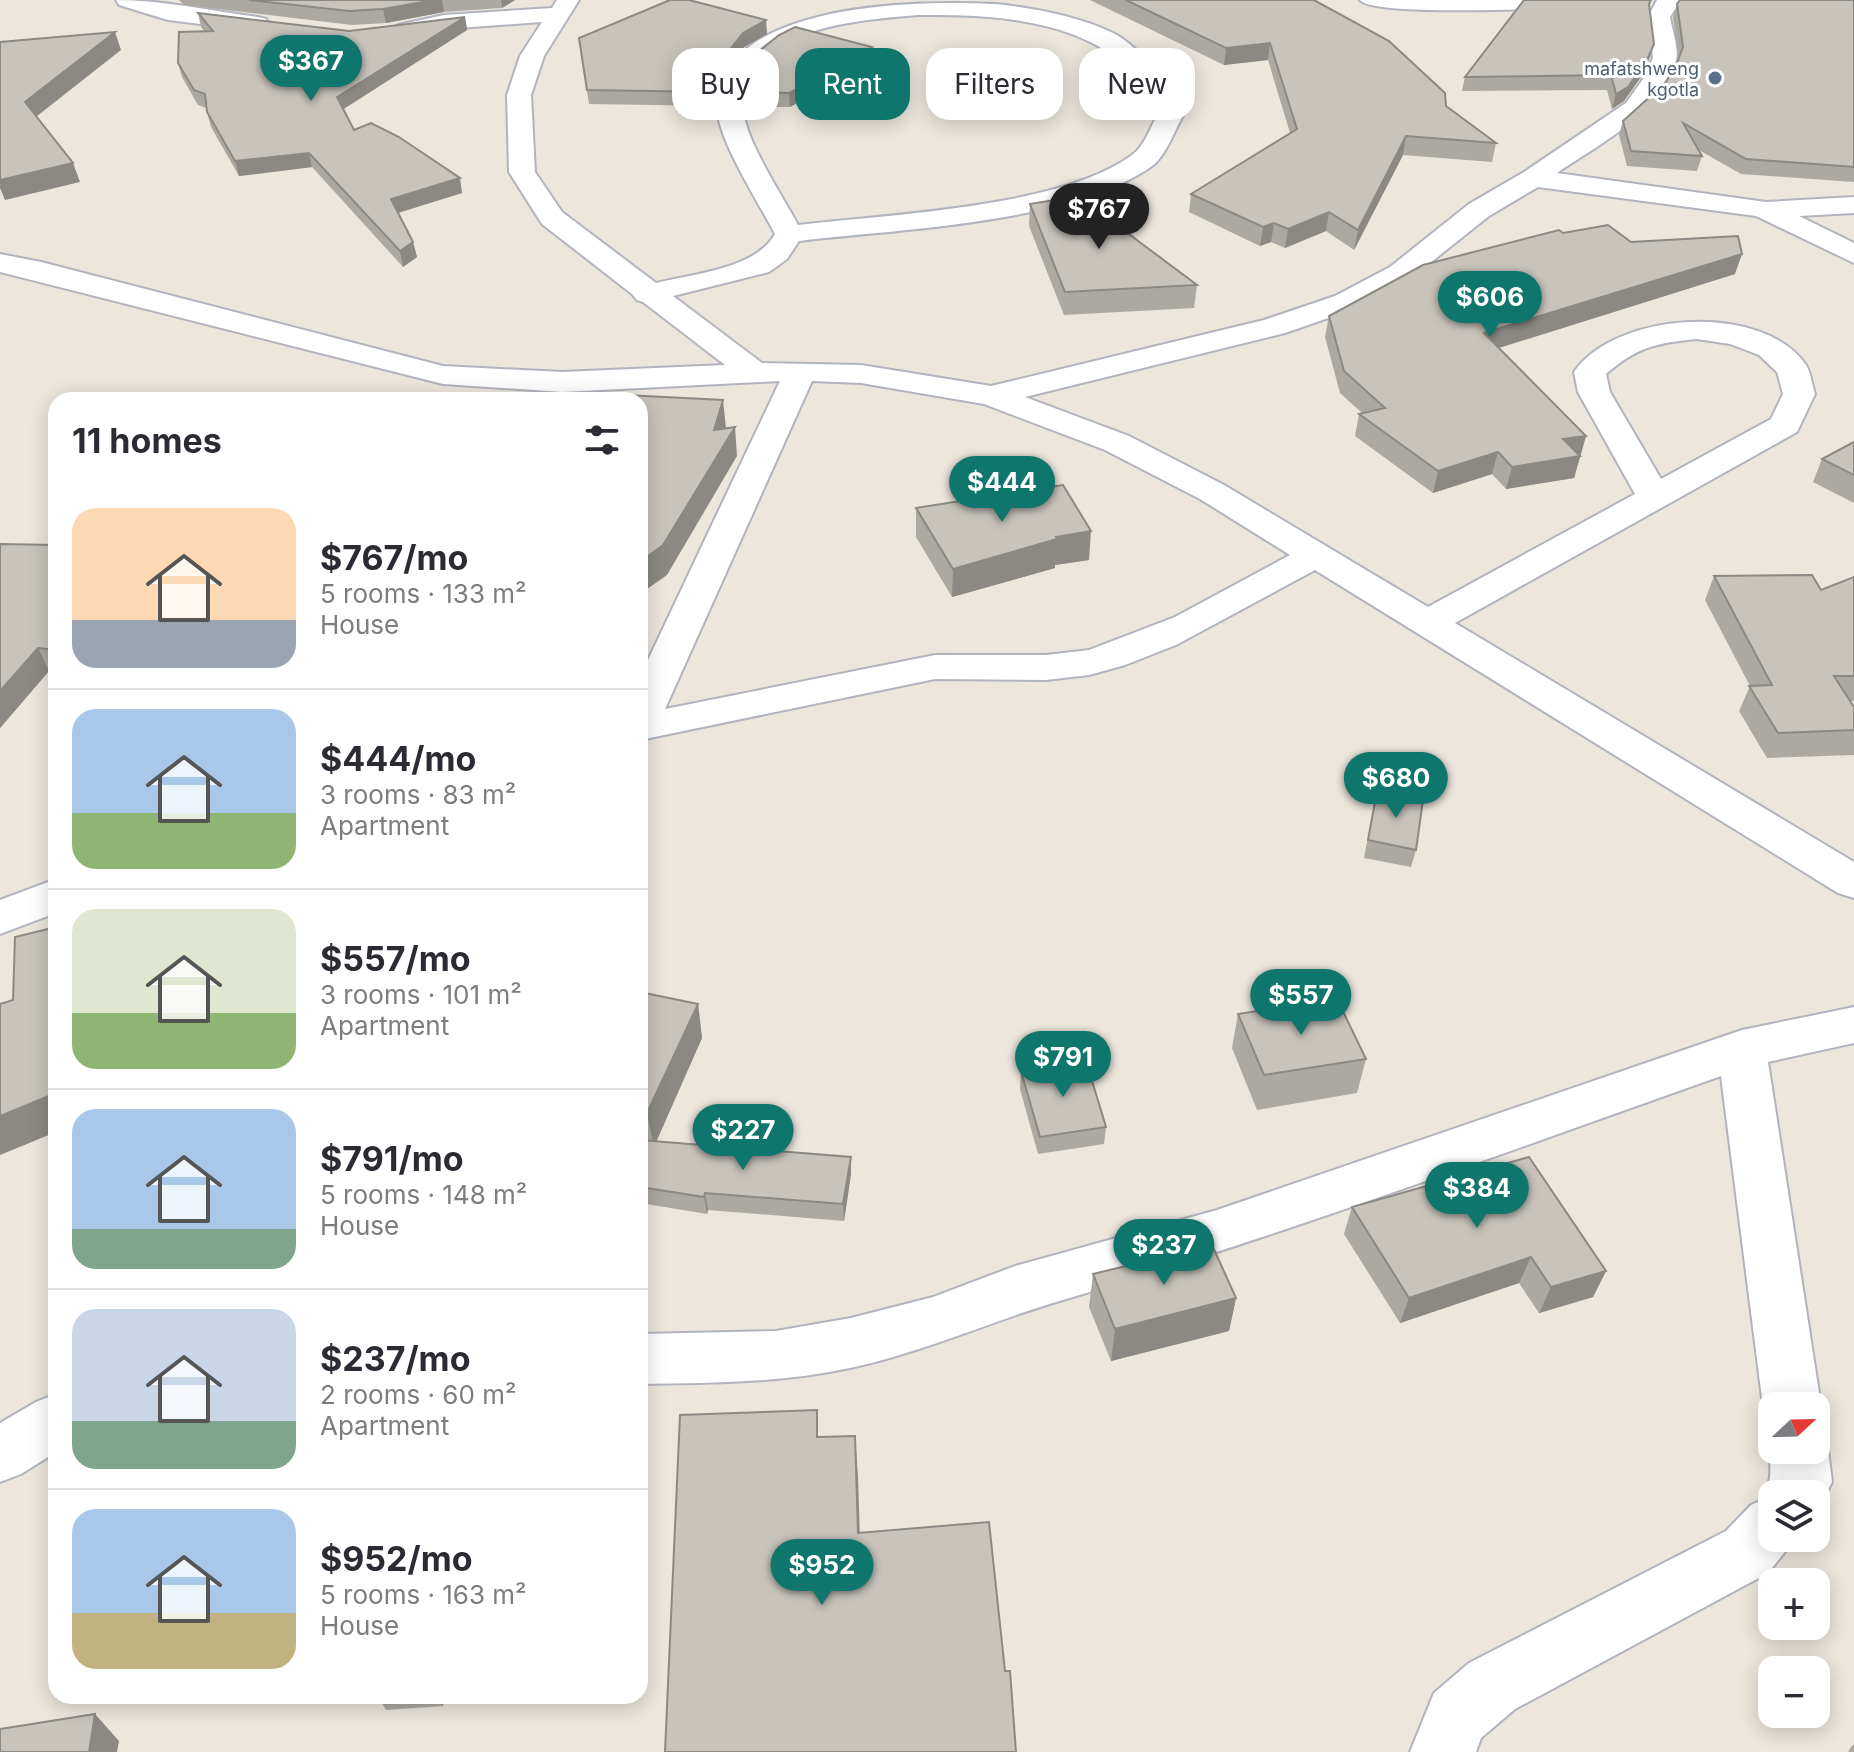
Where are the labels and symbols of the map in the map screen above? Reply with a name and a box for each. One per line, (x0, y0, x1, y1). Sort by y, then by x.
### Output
pin: $367 (264, 35, 358, 103)
place label: mafatshweng kgotla (1584, 58, 1699, 100)
marker: mafatshweng kgotla (1706, 69, 1724, 87)
pin: $767 (1052, 183, 1146, 251)
pin: $606 (1443, 271, 1537, 339)
pin: $444 (955, 456, 1049, 524)
pin: $680 (1349, 752, 1443, 820)
pin: $557 (1254, 969, 1348, 1037)
pin: $791 (1016, 1031, 1110, 1099)
pin: $227 (696, 1104, 790, 1172)
pin: $384 (1430, 1162, 1524, 1230)
pin: $237 (1117, 1219, 1211, 1287)
north arrow (1758, 1392, 1830, 1464)
pin: $952 (775, 1539, 869, 1607)

